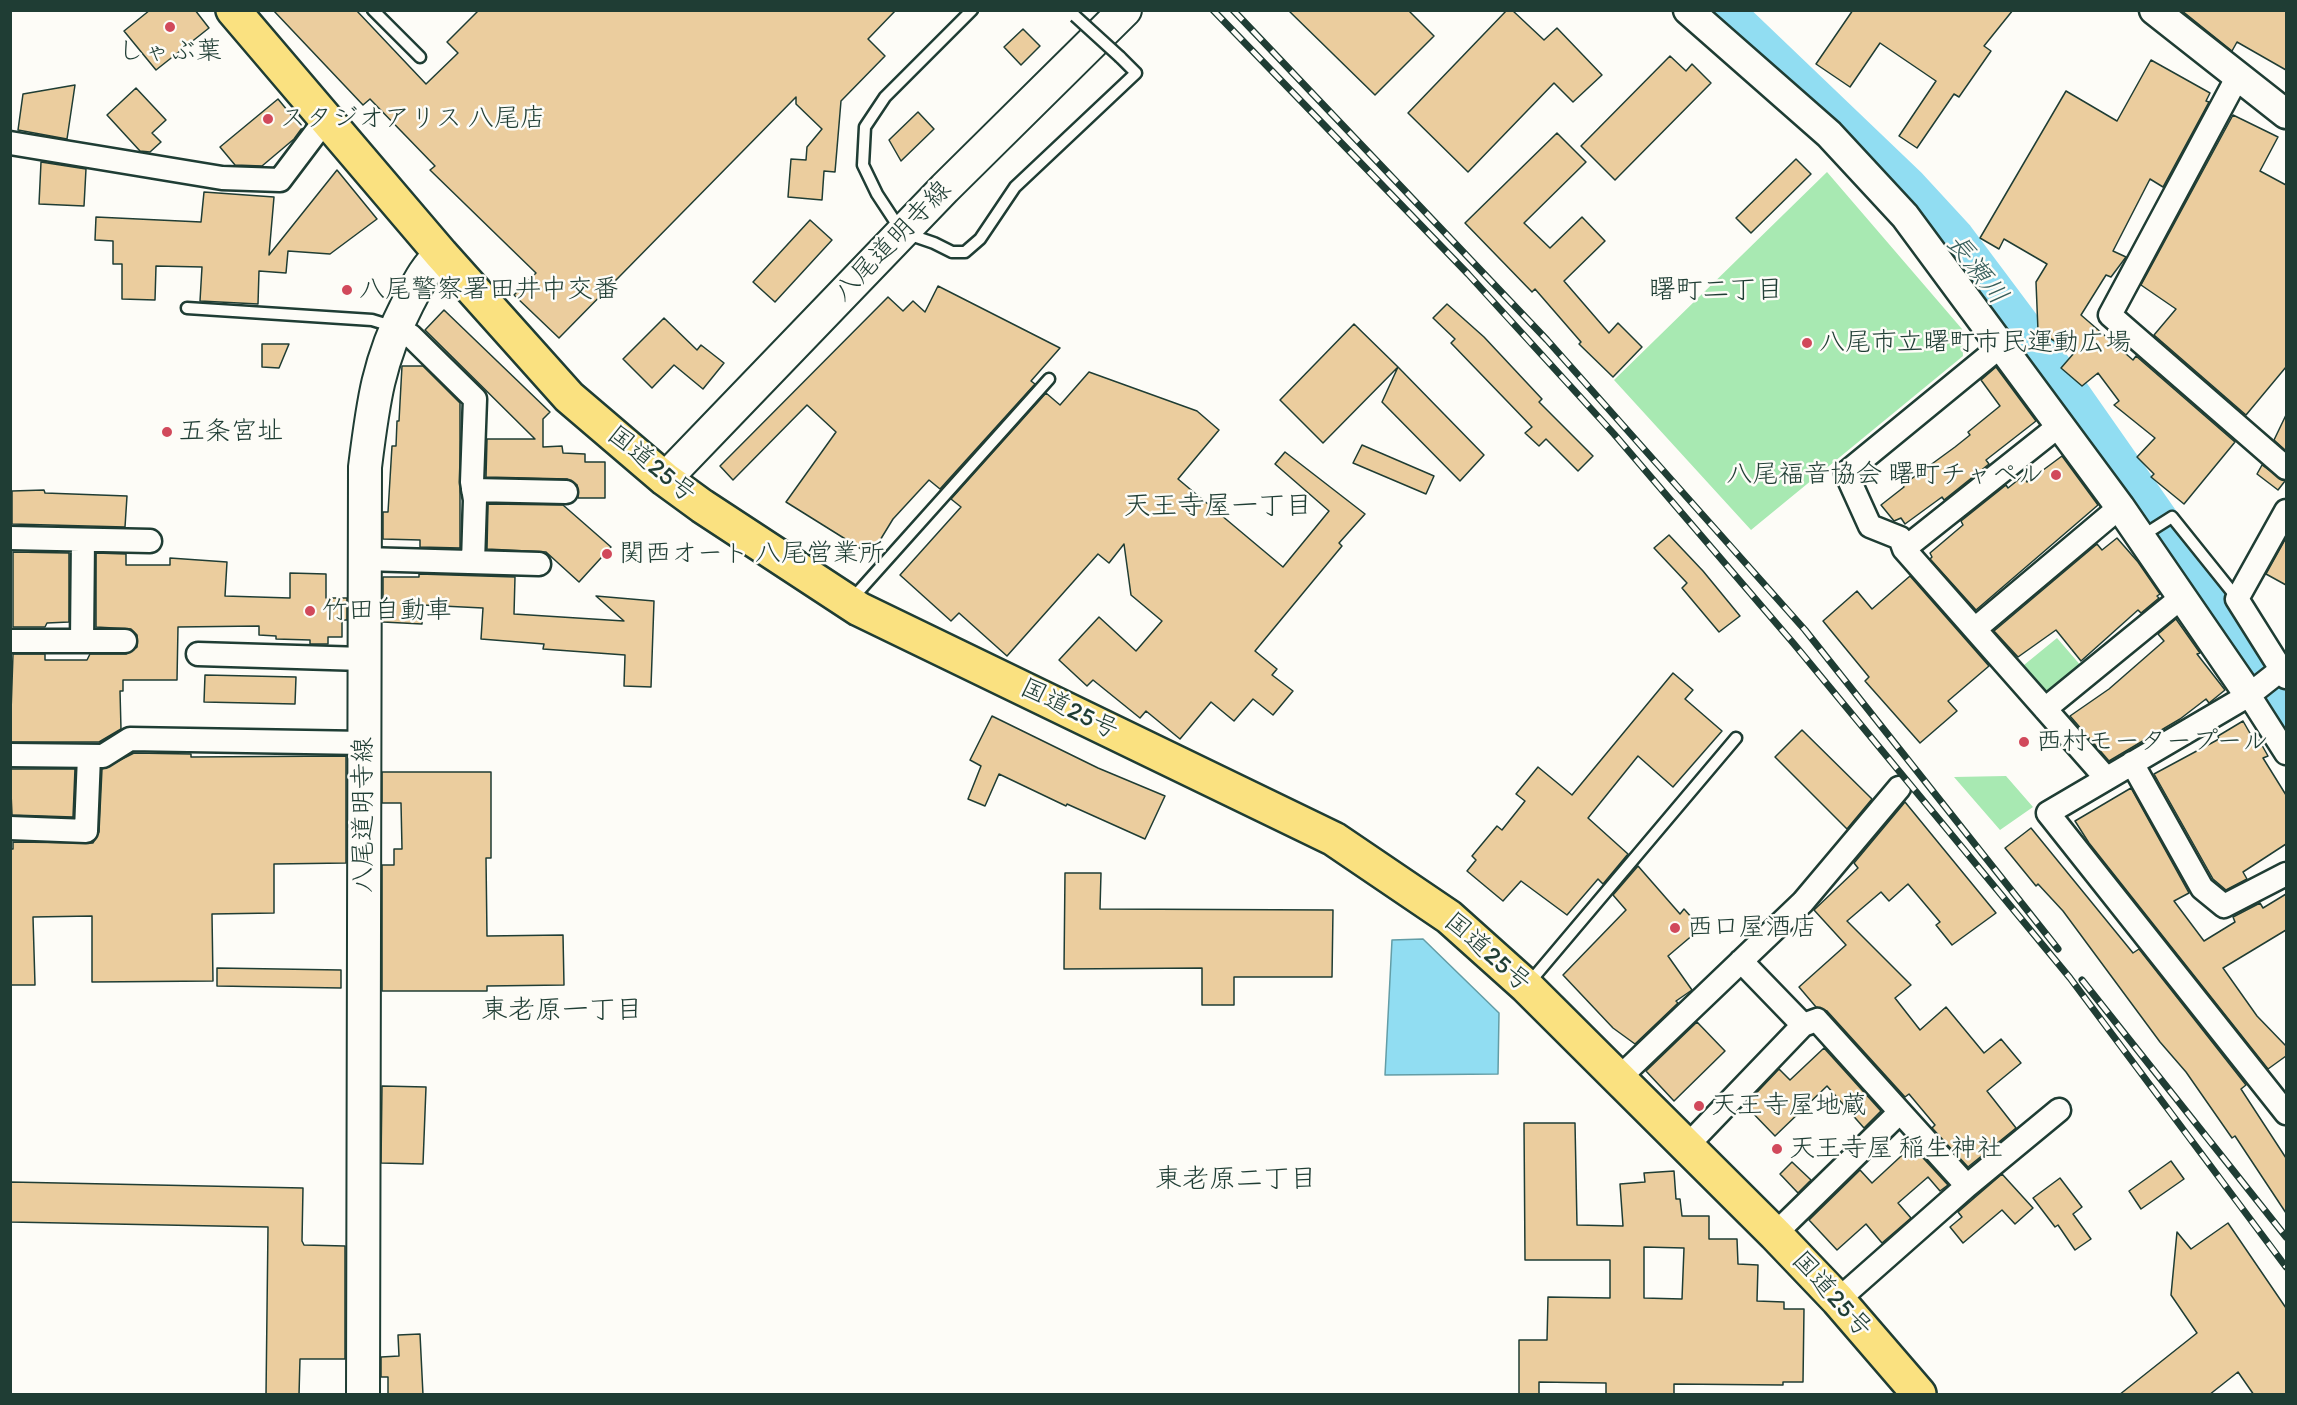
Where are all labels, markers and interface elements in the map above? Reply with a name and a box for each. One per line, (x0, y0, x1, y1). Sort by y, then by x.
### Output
marker: しゃぶ葉 (163, 20, 177, 34)
place label: しゃぶ葉 (118, 36, 222, 68)
place label: スタジオアリス 八尾店 (280, 103, 546, 135)
marker: スタジオアリス 八尾店 (261, 112, 275, 126)
street label: 八尾道明寺線 (828, 175, 958, 309)
water label: 長瀬川 (1938, 228, 2014, 312)
place label: 八尾警察署田井中交番 (359, 274, 619, 306)
district label: 曙町二丁目 (1649, 275, 1783, 307)
marker: 八尾警察署田井中交番 (340, 283, 354, 297)
place label: 八尾市立曙町市民運動広場 (1819, 327, 2131, 359)
marker: 八尾市立曙町市民運動広場 (1800, 336, 1814, 350)
place label: 五条宮址 (179, 416, 283, 448)
street label: 国道25号 (600, 420, 702, 510)
marker: 五条宮址 (160, 425, 174, 439)
place label: 八尾福音協会 曙町チャペル (1726, 459, 2044, 491)
marker: 八尾福音協会 曙町チャペル (2049, 468, 2063, 482)
district label: 天王寺屋一丁目 (1124, 491, 1312, 523)
place label: 関西オート 八尾営業所 (619, 538, 885, 570)
marker: 関西オート 八尾営業所 (600, 547, 614, 561)
place label: 竹田自動車 (322, 595, 452, 627)
marker: 竹田自動車 (303, 604, 317, 618)
street label: 国道25号 (1015, 673, 1123, 747)
place label: 西村モータープール (2036, 726, 2268, 758)
marker: 西村モータープール (2017, 735, 2031, 749)
street label: 八尾道明寺線 (348, 737, 380, 893)
street label: 国道25号 (1437, 907, 1537, 999)
place label: 西口屋酒店 (1687, 912, 1817, 944)
marker: 西口屋酒店 (1668, 921, 1682, 935)
district label: 東老原一丁目 (481, 995, 643, 1027)
place label: 天王寺屋地蔵 (1711, 1090, 1867, 1122)
marker: 天王寺屋地蔵 (1692, 1099, 1706, 1113)
place label: 天王寺屋 稲生神社 (1789, 1133, 2003, 1165)
marker: 天王寺屋 稲生神社 (1770, 1142, 1784, 1156)
district label: 東老原二丁目 (1155, 1164, 1317, 1196)
street label: 国道25号 (1784, 1245, 1878, 1345)

